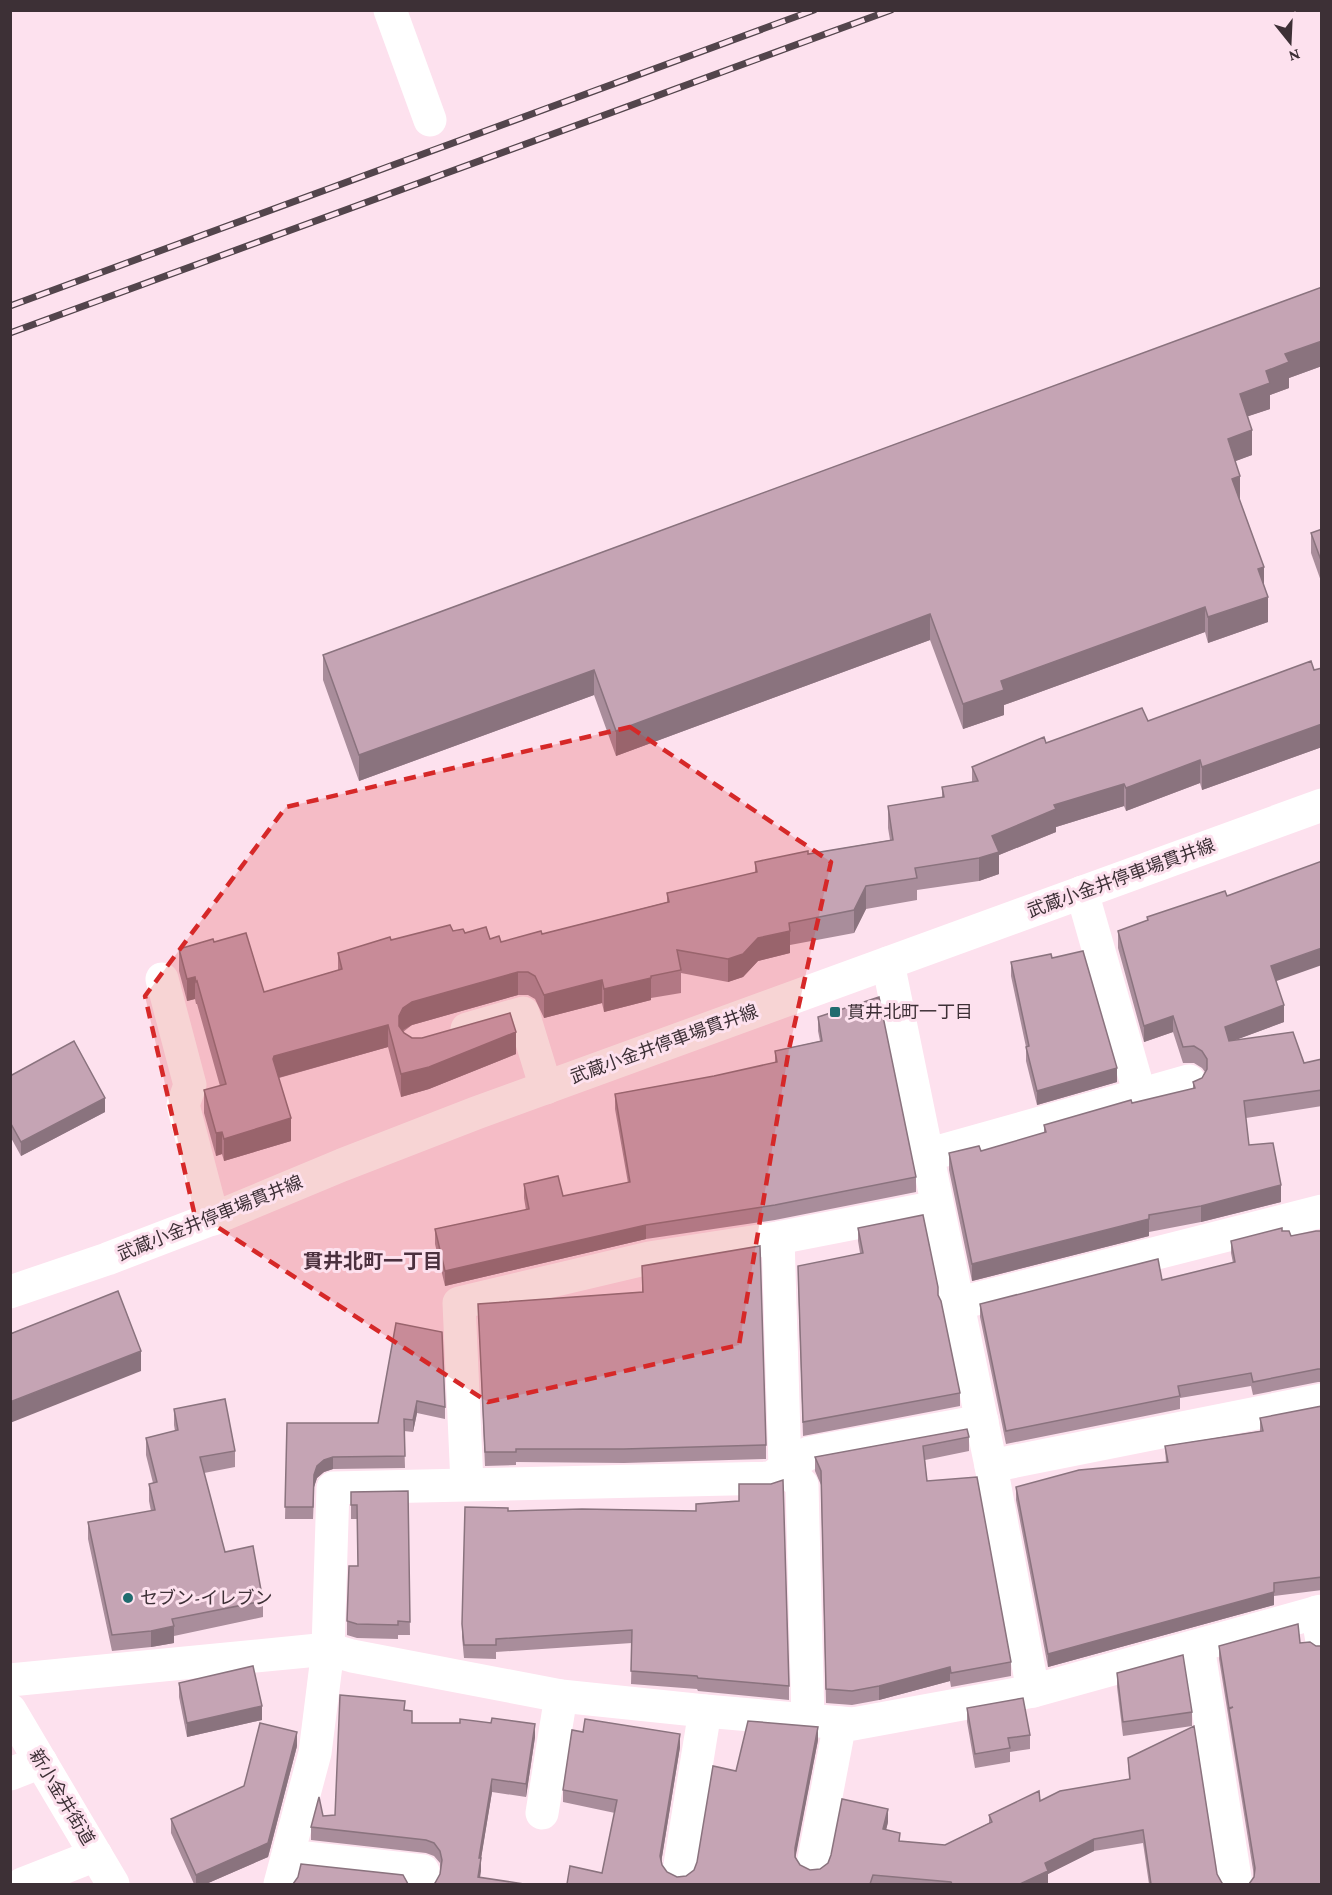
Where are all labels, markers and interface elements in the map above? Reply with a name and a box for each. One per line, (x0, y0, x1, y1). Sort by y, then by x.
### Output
north arrow (1260, 12, 1320, 72)
text: N (1287, 46, 1302, 66)
street label: 武蔵小金井停車場貫井線 (1025, 835, 1217, 921)
street label: 武蔵小金井停車場貫井線 (568, 1001, 760, 1087)
place label: 貫井北町一丁目 (847, 1002, 973, 1022)
marker: 貫井北町一丁目 (828, 1005, 842, 1019)
street label: 武蔵小金井停車場貫井線 (114, 1172, 306, 1264)
district label: 貫井北町一丁目 (303, 1250, 443, 1272)
place label: セブン-イレブン (140, 1588, 273, 1608)
marker: セブン-イレブン (121, 1591, 135, 1605)
street label: 新小金井街道 (26, 1746, 98, 1848)

